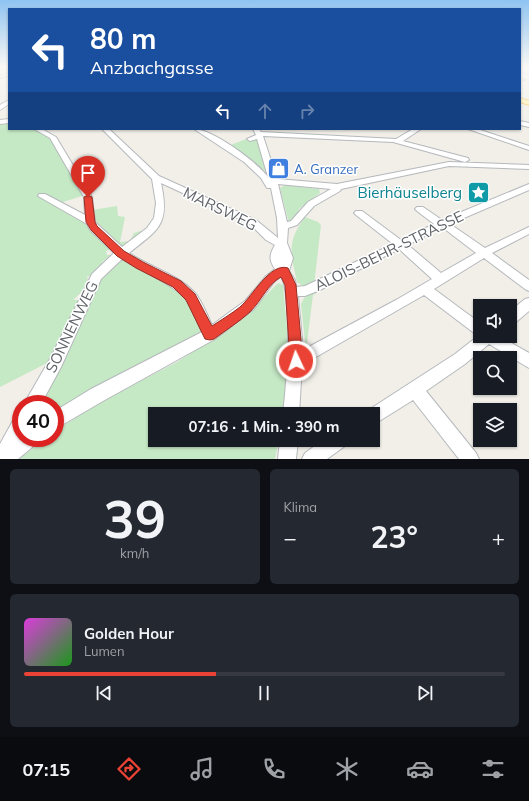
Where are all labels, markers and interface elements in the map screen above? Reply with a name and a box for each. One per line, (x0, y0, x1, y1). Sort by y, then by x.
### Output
text: 80 m (90, 21, 156, 56)
icon: left (24, 24, 76, 76)
text: Anzbachgasse (90, 56, 213, 79)
icon: left (212, 100, 234, 122)
icon: ahead (254, 100, 276, 122)
icon: right (296, 100, 318, 122)
pin (71, 156, 105, 197)
shop icon: A. Granzer (266, 156, 292, 182)
place label: A. Granzer (294, 161, 358, 177)
icon: arrive (77, 162, 99, 184)
place icon: Bierhäuselberg (465, 180, 491, 206)
street label: MARSWEG (180, 183, 260, 235)
place label: Bierhäuselberg (357, 183, 462, 202)
street label: ALOIS-BEHR-STRASSE (311, 206, 467, 295)
street label: SONNENWEG (41, 278, 102, 376)
map controls (473, 299, 517, 447)
button: sound (473, 299, 517, 343)
position arrow (275, 340, 317, 382)
button: search (473, 351, 517, 395)
speed limit sign: 40 (12, 395, 64, 447)
button: layers (473, 403, 517, 447)
text: 07:16 · 1 Min. · 390 m (188, 417, 340, 436)
text: 39 (104, 486, 166, 551)
text: Klima (284, 499, 317, 515)
text: 23° (371, 518, 418, 556)
text: − (284, 524, 297, 552)
text: + (492, 524, 505, 552)
text: km/h (120, 545, 149, 561)
text: Golden Hour (84, 624, 174, 643)
text: Lumen (84, 643, 125, 659)
icon: previous (93, 682, 115, 704)
icon: pause (253, 682, 275, 704)
icon: next (414, 682, 436, 704)
icon: directions (115, 755, 143, 783)
icon: music (188, 755, 216, 783)
icon: phone (260, 755, 288, 783)
icon: climate (333, 755, 361, 783)
icon: car (406, 755, 434, 783)
icon: filters (479, 755, 507, 783)
text: 07:15 (22, 758, 70, 781)

